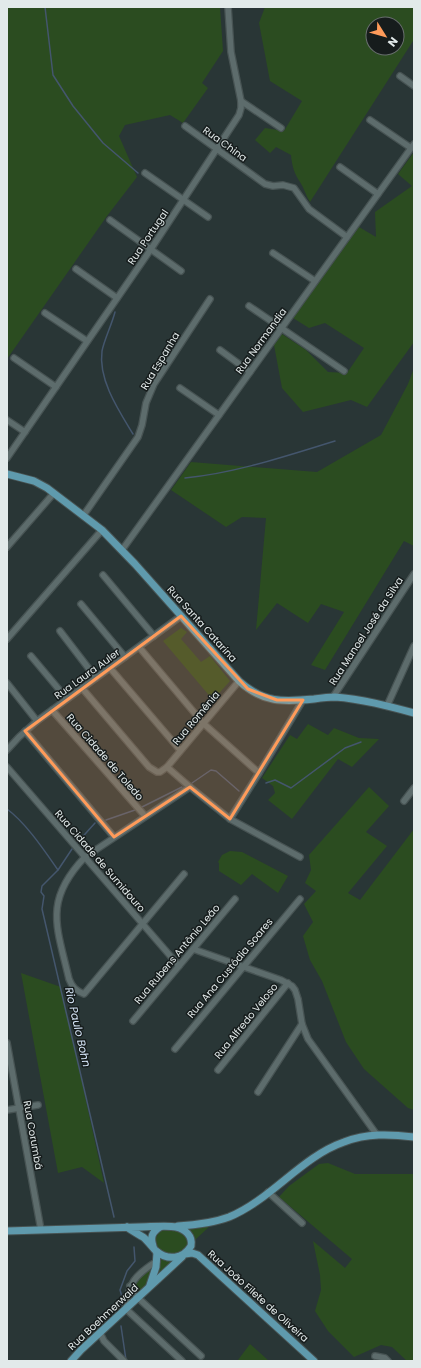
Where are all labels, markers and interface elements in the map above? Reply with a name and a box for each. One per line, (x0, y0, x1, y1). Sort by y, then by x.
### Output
north arrow (365, 16, 405, 56)
text: N (384, 34, 402, 50)
street label: Rua China (200, 123, 250, 165)
street label: Rua Portugal (124, 206, 172, 268)
street label: Rua Normandia (232, 305, 290, 377)
street label: Rua Espanha (137, 329, 183, 393)
street label: Rua Manoel José da Silva (325, 574, 407, 688)
street label: Rua Santa Catarina (164, 582, 240, 666)
street label: Rua Laura Auler (51, 645, 123, 703)
street label: Rua Romênia (169, 688, 223, 748)
street label: Rua Cidade de Toledo (63, 710, 147, 804)
street label: Rua Cidade de Sumidouro (51, 806, 149, 916)
street label: Rua Rubens Antônio Leão (131, 901, 223, 1007)
street label: Rua Ana Custódia Soares (184, 915, 276, 1021)
street label: Rua Alfredo Veloso (211, 980, 281, 1062)
water label: Rio Paulo Bohn (61, 986, 95, 1068)
street label: Rua Corumbá (20, 1099, 46, 1171)
street label: Rua João Filete de Oliveira (204, 1247, 312, 1345)
street label: Rua Boehmerwald (64, 1280, 142, 1354)

